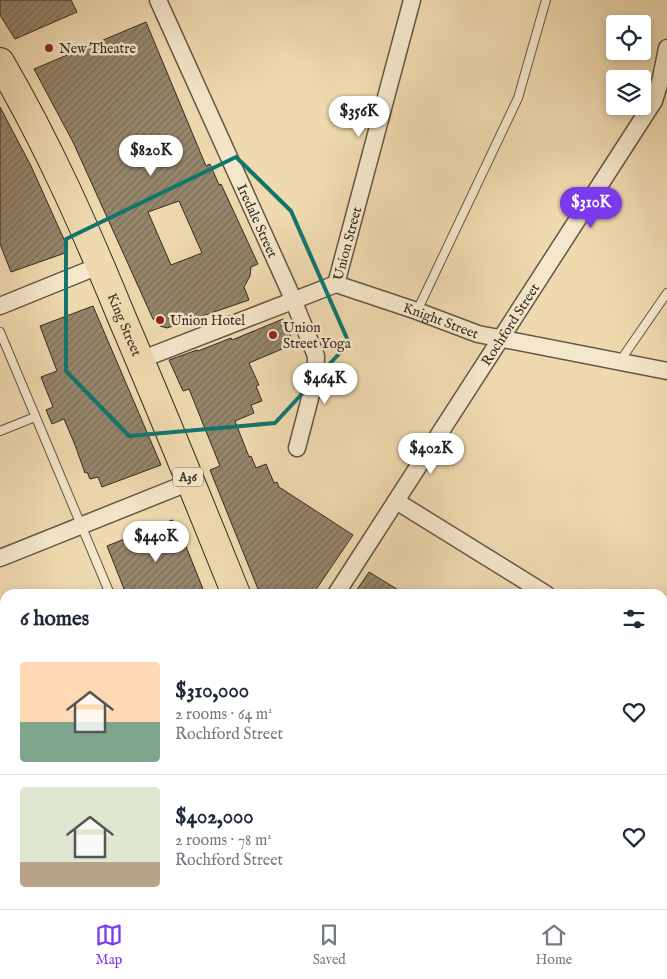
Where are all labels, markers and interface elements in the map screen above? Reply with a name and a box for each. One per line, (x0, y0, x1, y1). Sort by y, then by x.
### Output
map controls (606, 15, 651, 115)
button: locate (606, 15, 651, 60)
place label: New Theatre (59, 40, 137, 58)
marker: New Theatre (43, 42, 55, 54)
button: layers (606, 70, 651, 115)
pin: $356K (324, 96, 394, 138)
text: $356K (340, 102, 378, 122)
pin: $820K (116, 134, 186, 177)
text: $820K (130, 141, 172, 161)
street label: Iredale Street (232, 181, 281, 261)
pin: $310K (556, 186, 626, 229)
text: $310K (571, 193, 611, 213)
street label: Union Street (329, 205, 366, 282)
street label: Rochford Street (478, 280, 544, 369)
street label: King Street (103, 291, 145, 359)
street label: Knight Street (401, 299, 481, 343)
place label: Union Hotel (170, 312, 245, 330)
marker: Union Hotel (154, 314, 166, 326)
place label: Union Street Yoga (283, 319, 352, 353)
marker: Union Street Yoga (267, 329, 279, 341)
pin: $464K (290, 362, 360, 405)
text: $464K (304, 369, 346, 389)
pin: $402K (396, 432, 466, 475)
text: $402K (409, 439, 453, 459)
road number: A36 (173, 468, 203, 487)
pin: $440K (121, 520, 191, 563)
text: $440K (134, 527, 178, 547)
icon: filters (620, 605, 648, 633)
text: 6 homes (20, 606, 89, 633)
text: $310,000 (175, 678, 249, 705)
icon: home (60, 682, 120, 742)
icon: heart (620, 698, 648, 726)
text: 2 rooms · 64 m² (175, 705, 273, 725)
text: Rochford Street (175, 725, 283, 745)
text: $402,000 (175, 804, 254, 831)
icon: home (60, 807, 120, 867)
icon: heart (620, 823, 648, 851)
text: 2 rooms · 78 m² (175, 831, 272, 851)
text: Rochford Street (175, 851, 283, 871)
tab: Map (95, 921, 123, 969)
tab: Saved (313, 921, 346, 969)
tab: Home (536, 921, 572, 969)

